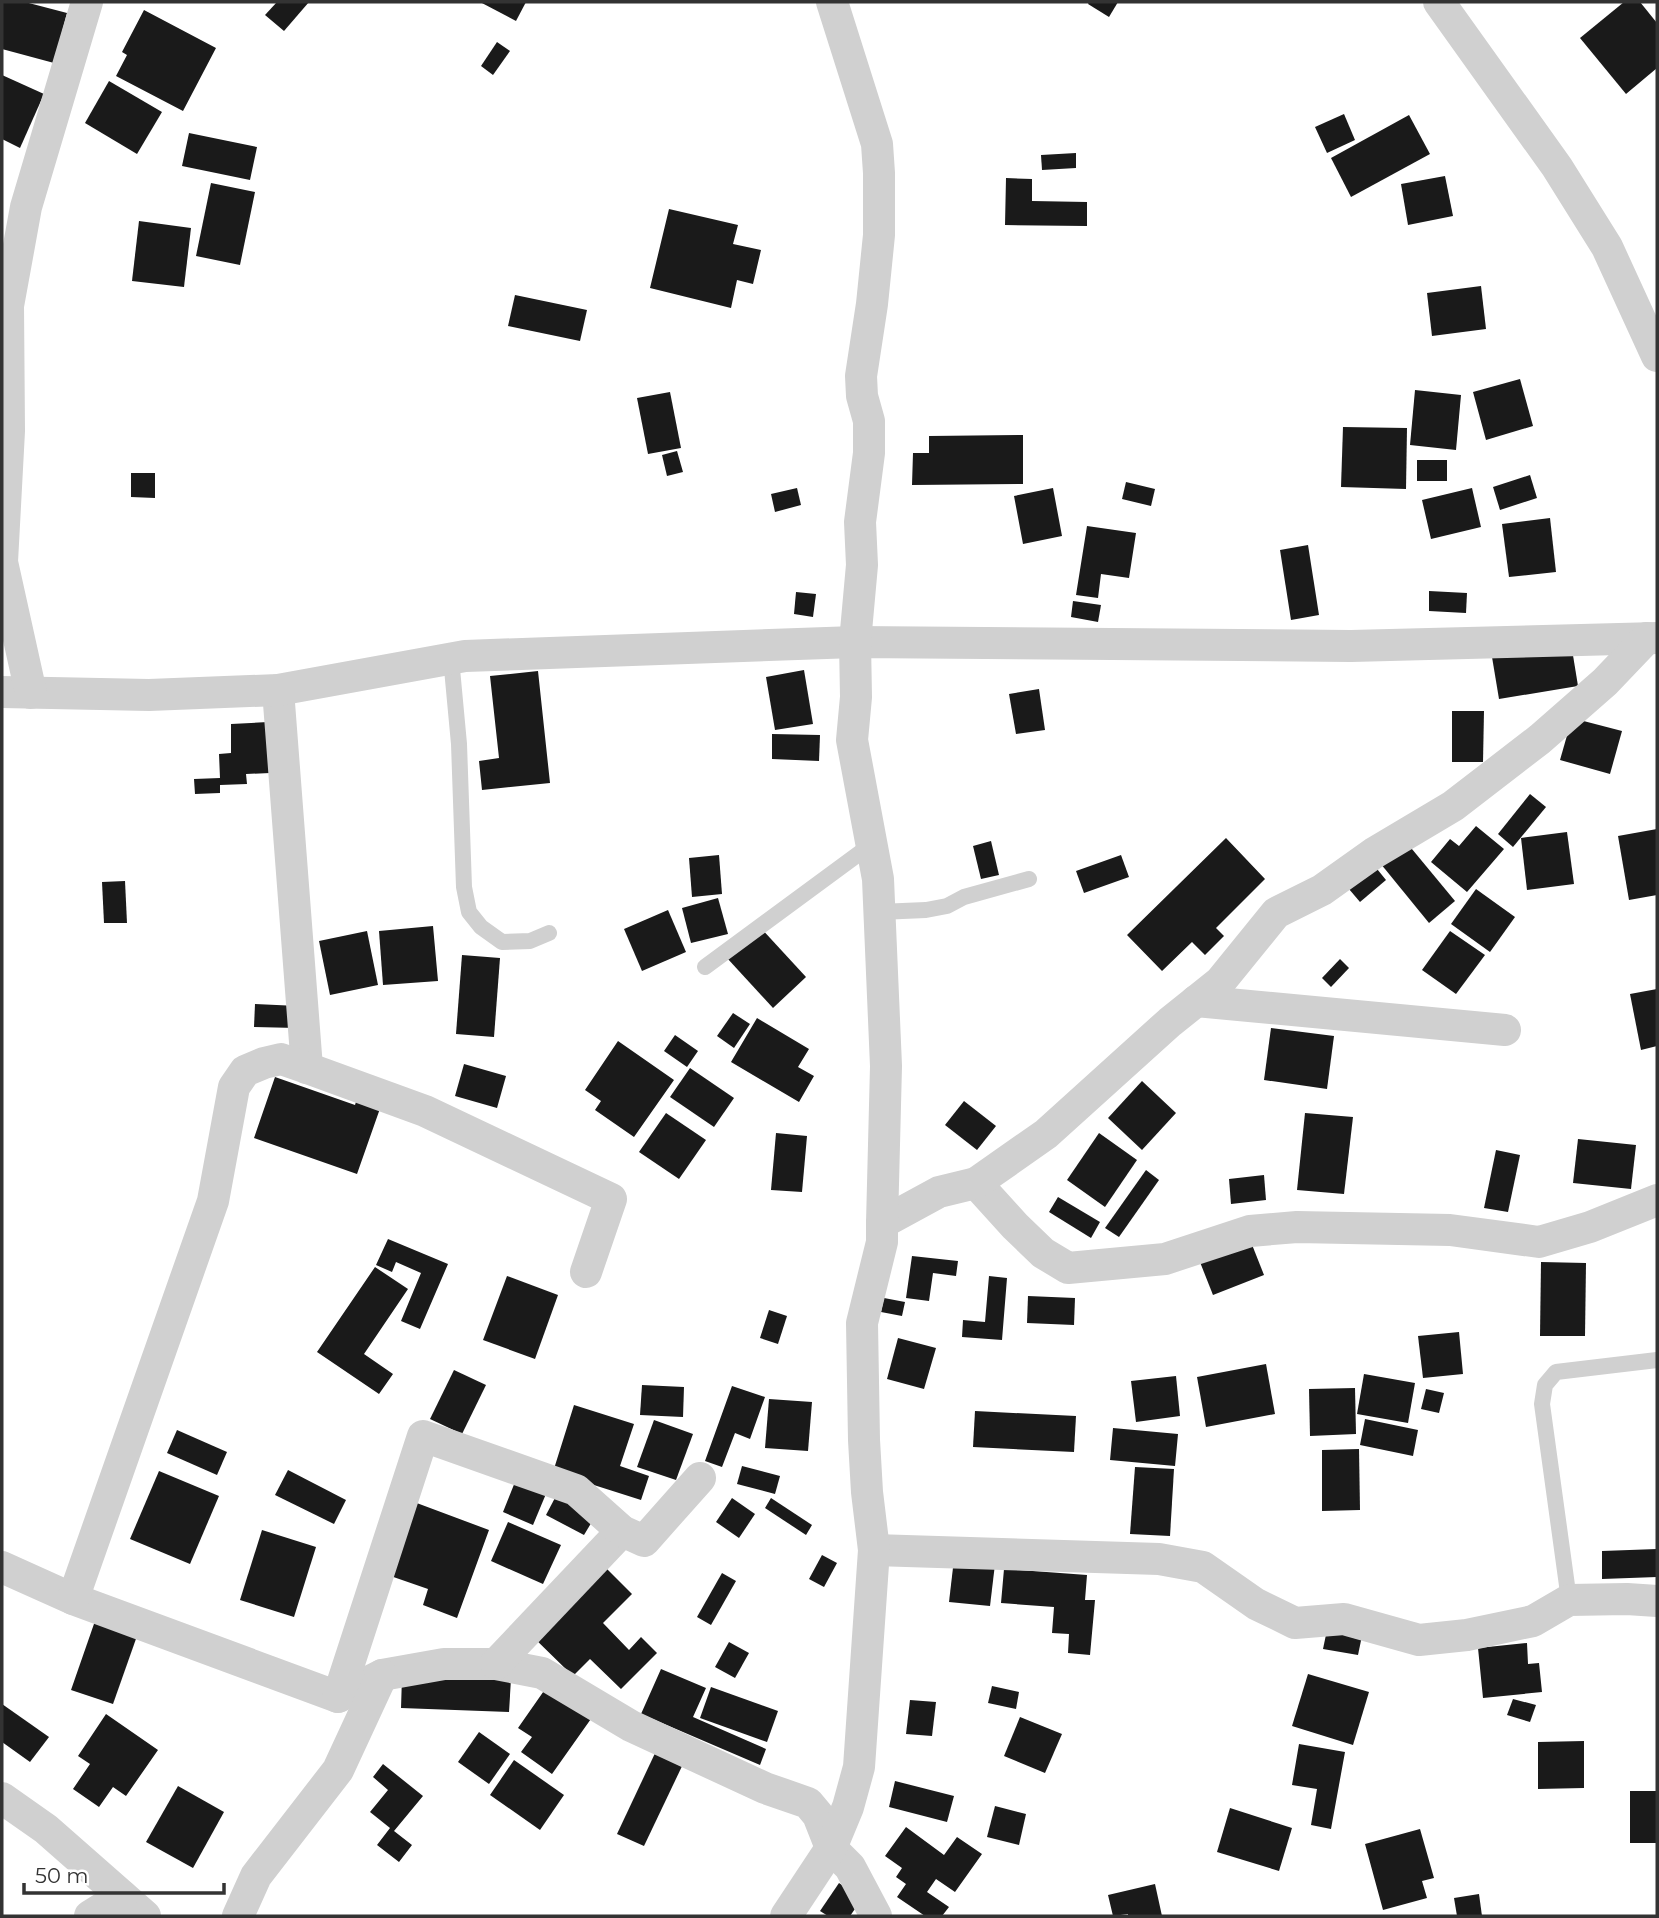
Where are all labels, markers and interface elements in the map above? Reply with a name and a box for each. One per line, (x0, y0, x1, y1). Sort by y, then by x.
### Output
scale bar (24, 1852, 224, 1896)
text: 50 m (35, 1863, 89, 1888)

